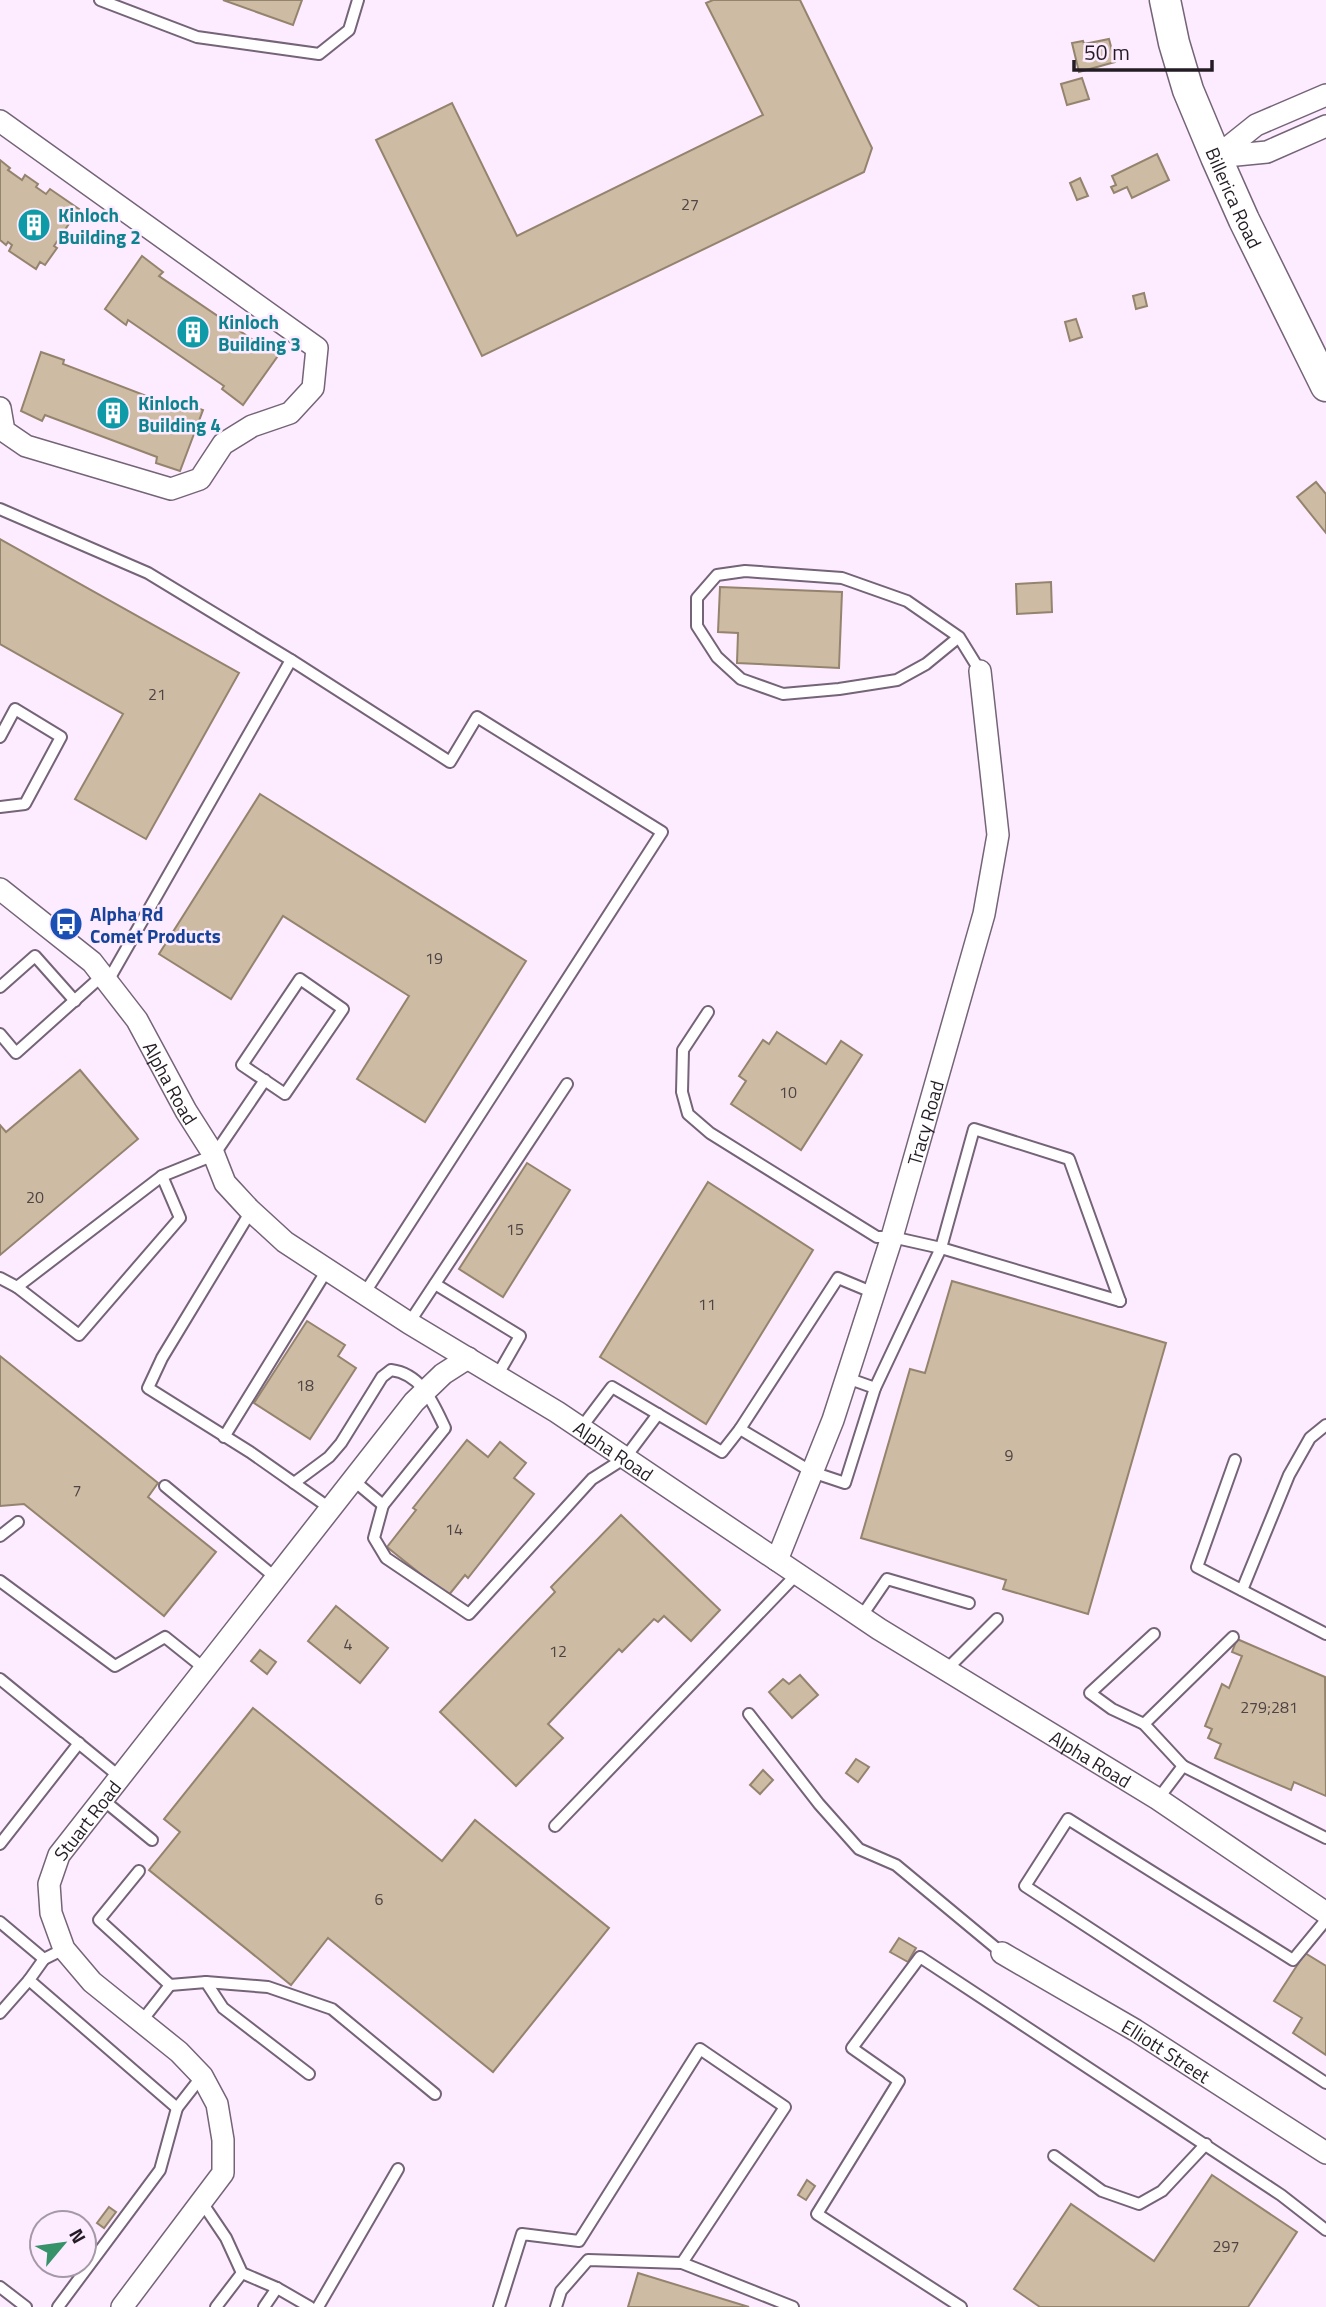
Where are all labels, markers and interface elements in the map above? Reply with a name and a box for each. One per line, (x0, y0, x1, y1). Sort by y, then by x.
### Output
scale bar (1074, 28, 1212, 72)
text: 50 m (1084, 36, 1130, 68)
street label: Billerica Road (1199, 142, 1270, 253)
house number: 27 (681, 192, 699, 216)
place label: Kinloch Building 2 (58, 200, 141, 251)
building icon: Kinloch Building 2 (15, 206, 53, 244)
place label: Kinloch Building 3 (218, 307, 301, 358)
building icon: Kinloch Building 3 (174, 313, 212, 351)
place label: Kinloch Building 4 (138, 388, 221, 439)
building icon: Kinloch Building 4 (94, 394, 132, 432)
house number: 21 (148, 682, 166, 706)
place label: Alpha Rd Comet Products (90, 899, 221, 950)
bus stop icon: Alpha Rd Comet Products (47, 905, 85, 943)
house number: 19 (425, 946, 443, 970)
street label: Alpha Road (136, 1036, 205, 1130)
street label: Tracy Road (899, 1077, 950, 1169)
house number: 10 (779, 1080, 797, 1104)
house number: 20 (26, 1185, 44, 1209)
house number: 15 (506, 1217, 524, 1241)
house number: 11 (698, 1292, 716, 1316)
house number: 18 (296, 1373, 314, 1397)
street label: Alpha Road (568, 1413, 660, 1488)
house number: 9 (1005, 1443, 1014, 1467)
house number: 7 (73, 1478, 81, 1502)
house number: 14 (445, 1517, 463, 1541)
house number: 4 (344, 1632, 353, 1656)
house number: 12 (549, 1639, 567, 1663)
house number: 279;281 (1240, 1695, 1298, 1719)
street label: Alpha Road (1045, 1722, 1137, 1794)
street label: Stuart Road (46, 1773, 127, 1866)
house number: 6 (375, 1887, 384, 1911)
street label: Elliott Street (1117, 2011, 1217, 2090)
north arrow (28, 2209, 98, 2279)
text: N (62, 2223, 94, 2248)
house number: 297 (1213, 2234, 1239, 2258)

